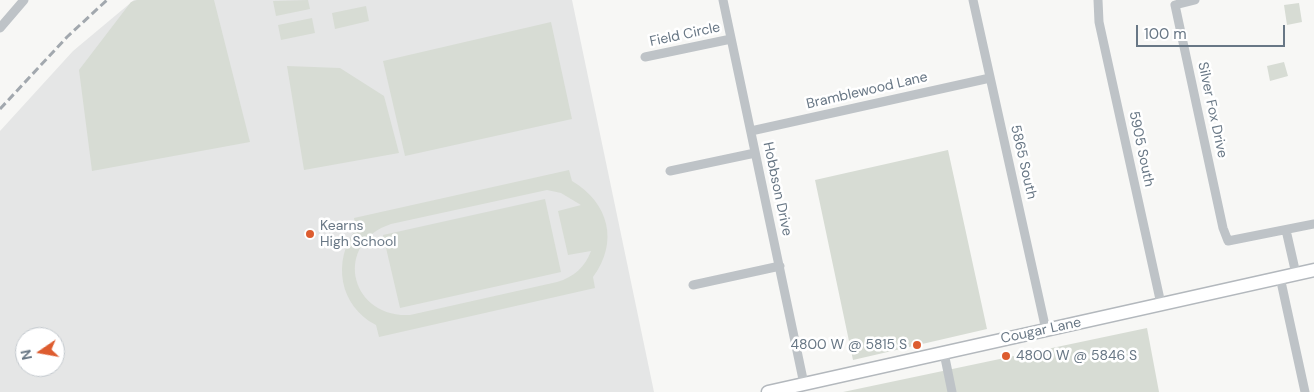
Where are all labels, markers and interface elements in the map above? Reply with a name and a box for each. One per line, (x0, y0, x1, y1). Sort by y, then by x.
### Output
scale bar (1139, 15, 1288, 47)
street label: Field Circle (648, 19, 722, 51)
text: 100 m (1144, 24, 1187, 44)
street label: Silver Fox Drive (1194, 61, 1230, 159)
street label: Bramblewood Lane (805, 69, 929, 113)
street label: 5905 South (1125, 110, 1157, 188)
street label: 5865 South (1006, 123, 1040, 201)
street label: Hobbson Drive (759, 140, 795, 238)
place label: Kearns High School (320, 218, 396, 250)
marker: Kearns High School (304, 228, 316, 240)
street label: Cougar Lane (999, 314, 1083, 348)
north arrow (15, 327, 65, 377)
place label: 4800 W @ 5815 S (791, 337, 907, 353)
marker: 4800 W @ 5815 S (911, 339, 923, 351)
text: N (16, 348, 36, 362)
place label: 4800 W @ 5846 S (1016, 348, 1137, 364)
marker: 4800 W @ 5846 S (1000, 350, 1012, 362)

